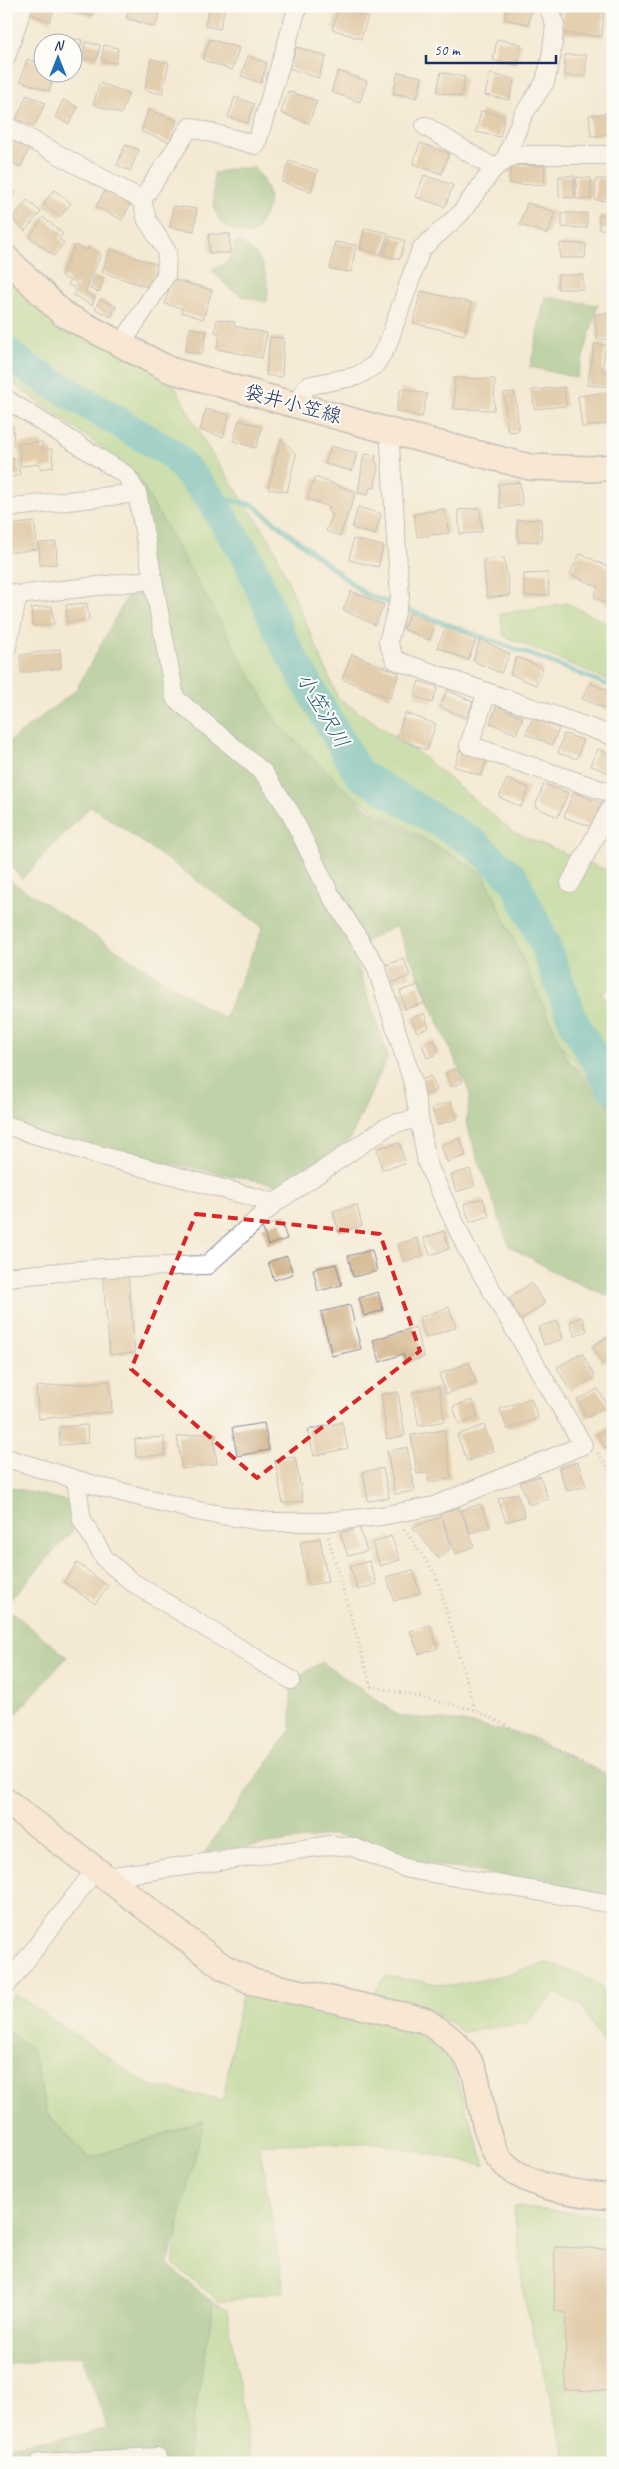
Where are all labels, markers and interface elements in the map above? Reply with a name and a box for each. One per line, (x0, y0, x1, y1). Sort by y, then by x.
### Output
north arrow (32, 32, 82, 82)
scale bar (426, 32, 556, 64)
text: N (54, 37, 65, 54)
text: 50 m (434, 41, 461, 60)
street label: 袋井小笠線 (241, 379, 345, 429)
water label: 小笠沢川 (291, 667, 355, 753)

